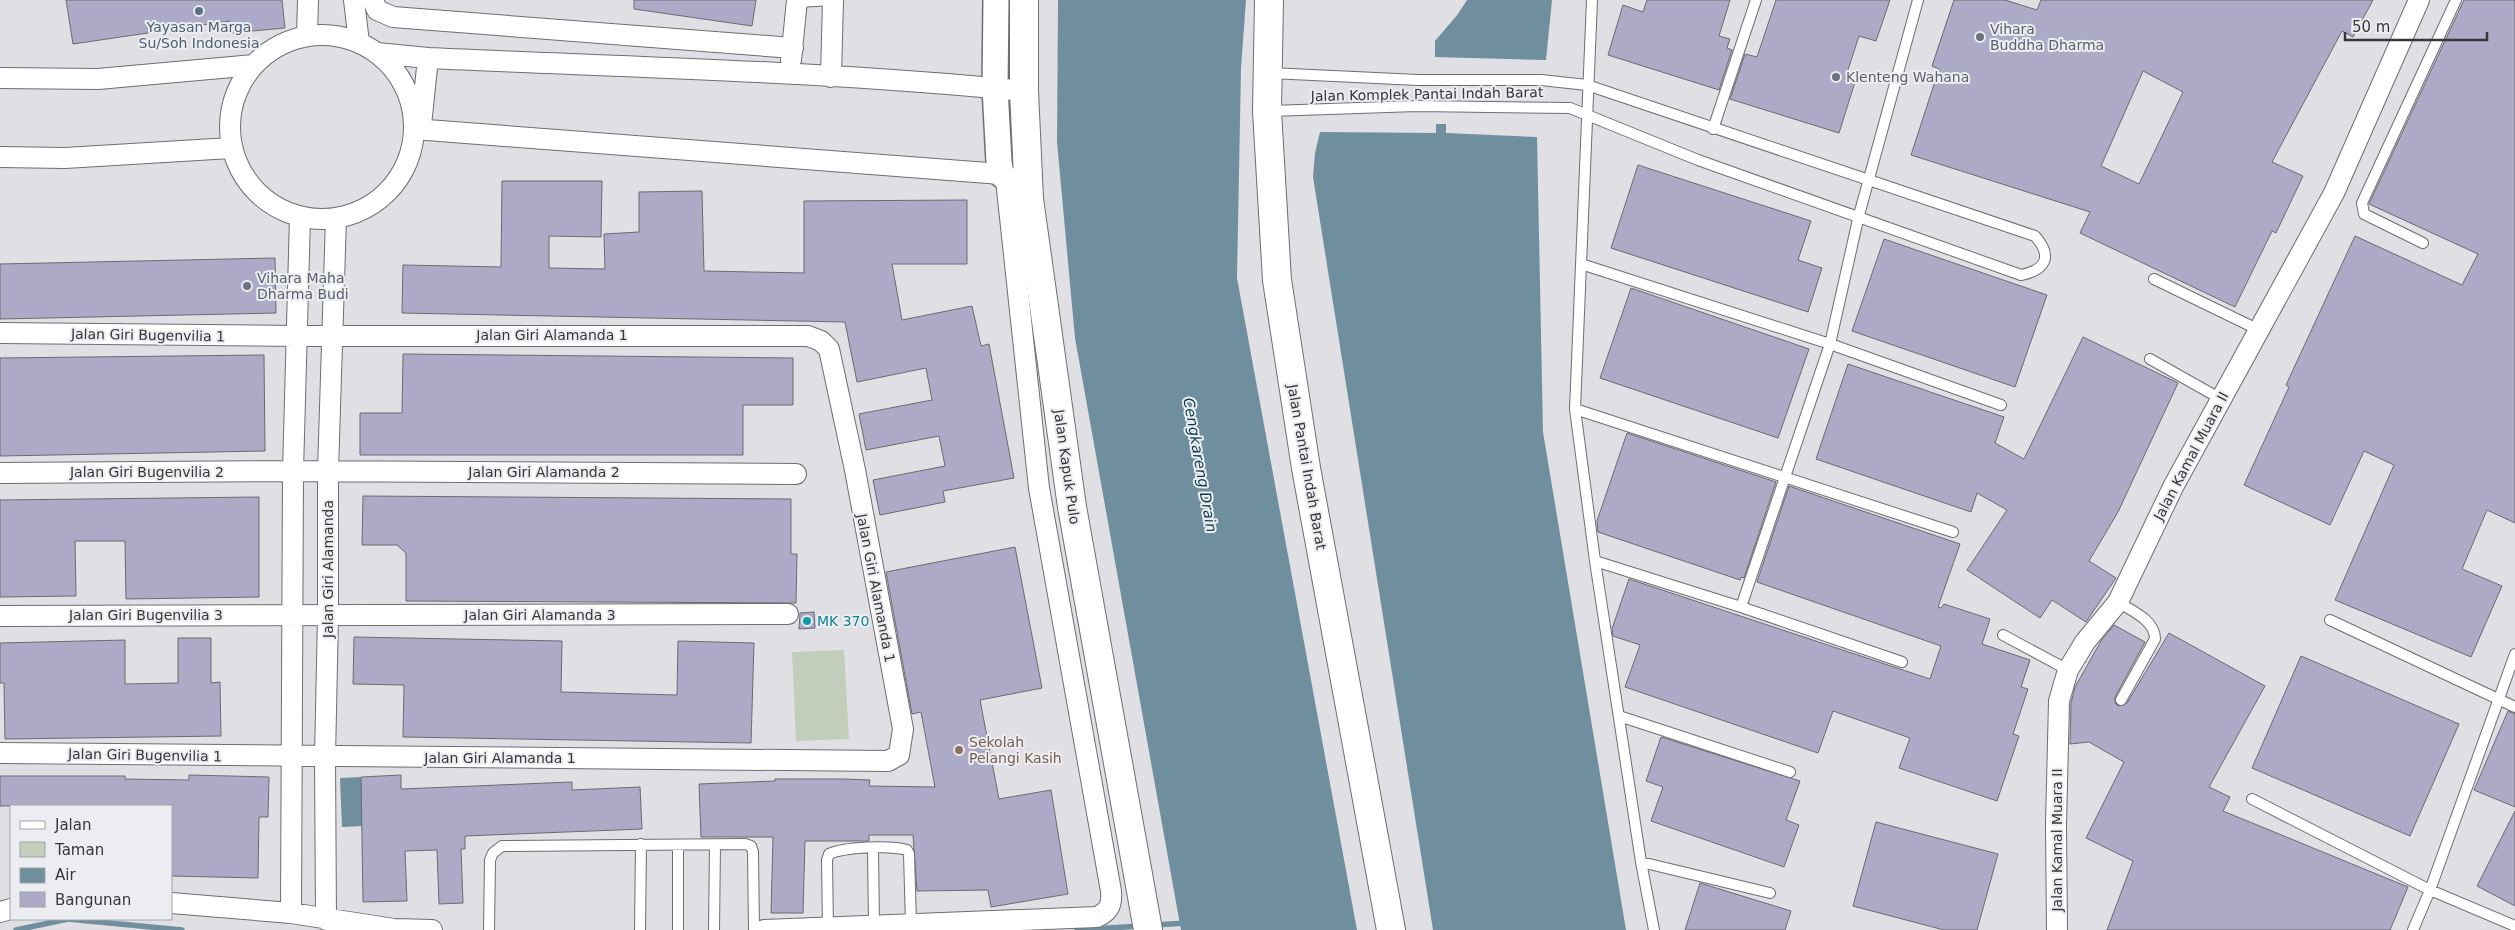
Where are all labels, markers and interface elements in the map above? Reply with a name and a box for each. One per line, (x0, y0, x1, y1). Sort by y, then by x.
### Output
marker: Yayasan Marga Su/Soh Indonesia (193, 5, 205, 17)
scale bar (2345, 10, 2488, 42)
text: 50 m (2352, 18, 2390, 36)
place label: Yayasan Marga Su/Soh Indonesia (139, 19, 259, 51)
place label: Vihara Buddha Dharma (1990, 21, 2104, 53)
marker: Vihara Buddha Dharma (1974, 31, 1986, 43)
place label: Klenteng Wahana (1846, 69, 1969, 85)
marker: Klenteng Wahana (1830, 71, 1842, 83)
street label: Jalan Komplek Pantai Indah Barat (1310, 84, 1544, 104)
place label: Vihara Maha Dharma Budi (257, 270, 349, 302)
marker: Vihara Maha Dharma Budi (241, 280, 253, 292)
street label: Jalan Giri Bugenvilia 1 (70, 326, 225, 344)
street label: Jalan Giri Alamanda 1 (475, 327, 628, 343)
street label: Jalan Pantai Indah Barat (1284, 382, 1330, 552)
street label: Jalan Kamal Muara II (2150, 389, 2232, 524)
water label: Cengkareng Drain (1179, 396, 1221, 534)
street label: Jalan Kapuk Pulo (1051, 408, 1083, 525)
street label: Jalan Giri Bugenvilia 2 (69, 464, 224, 480)
street label: Jalan Giri Alamanda 2 (467, 464, 620, 480)
street label: Jalan Giri Alamanda (320, 500, 336, 639)
street label: Jalan Giri Alamanda 1 (854, 511, 898, 664)
street label: Jalan Giri Bugenvilia 3 (68, 607, 223, 623)
street label: Jalan Giri Alamanda 3 (463, 607, 616, 623)
place label: MK 370 (817, 613, 869, 629)
marker: MK 370 (801, 615, 813, 627)
place label: Sekolah Pelangi Kasih (969, 734, 1062, 766)
marker: Sekolah Pelangi Kasih (953, 744, 965, 756)
street label: Jalan Giri Bugenvilia 1 (67, 746, 222, 764)
street label: Jalan Giri Alamanda 1 (423, 750, 576, 766)
street label: Jalan Kamal Muara II (2049, 768, 2065, 913)
legend (10, 805, 172, 920)
text: Jalan (54, 816, 91, 834)
text: Taman (54, 841, 104, 859)
text: Air (55, 866, 76, 884)
text: Bangunan (55, 891, 131, 909)

